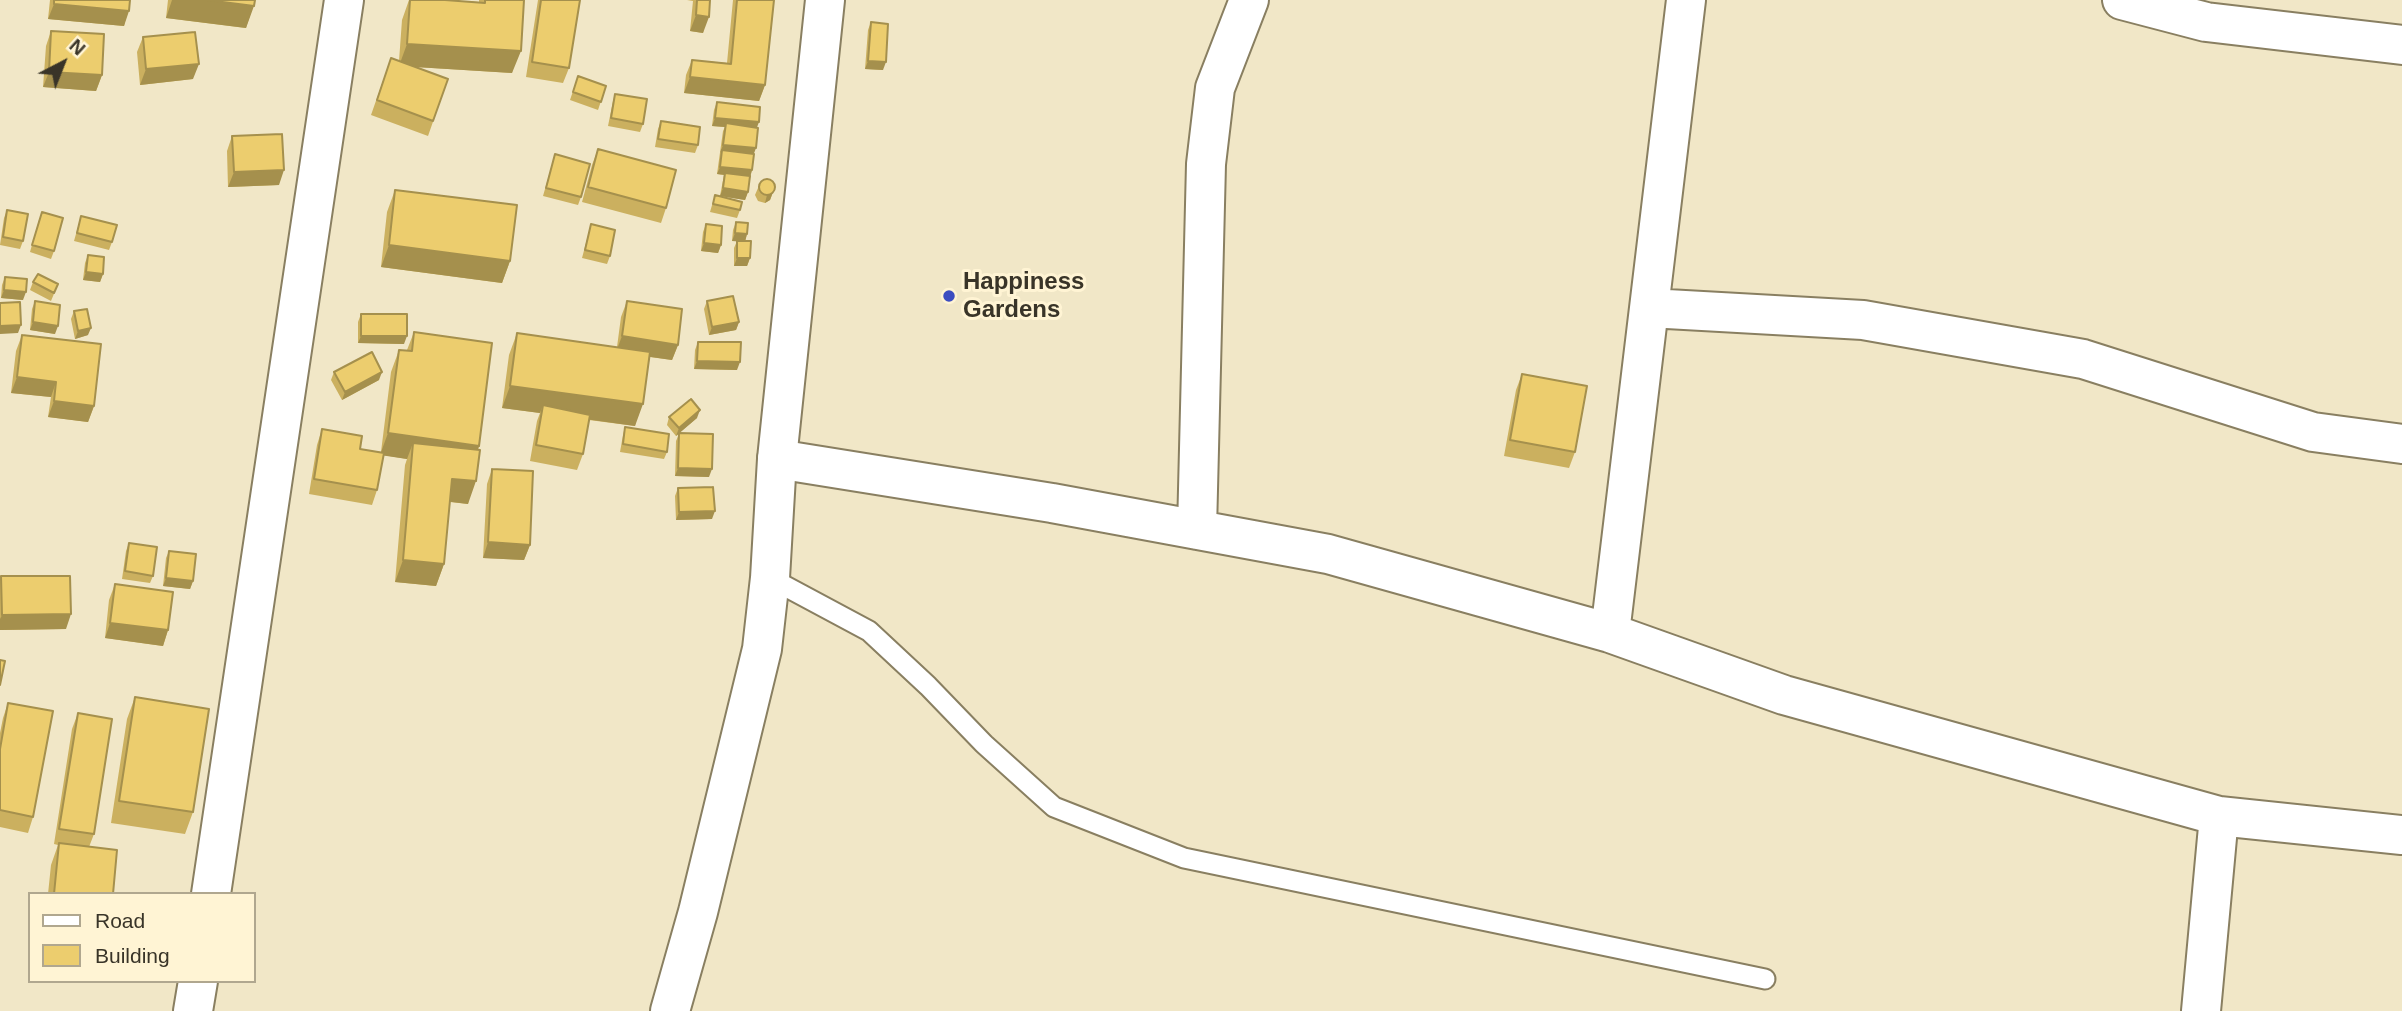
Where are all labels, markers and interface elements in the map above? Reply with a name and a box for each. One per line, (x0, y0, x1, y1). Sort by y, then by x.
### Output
north arrow (28, 28, 98, 98)
text: N (65, 35, 90, 59)
place label: Happiness Gardens (963, 268, 1084, 324)
marker: Happiness Gardens (941, 288, 957, 304)
legend (28, 892, 256, 983)
text: Road (95, 909, 145, 932)
text: Building (95, 944, 170, 967)

